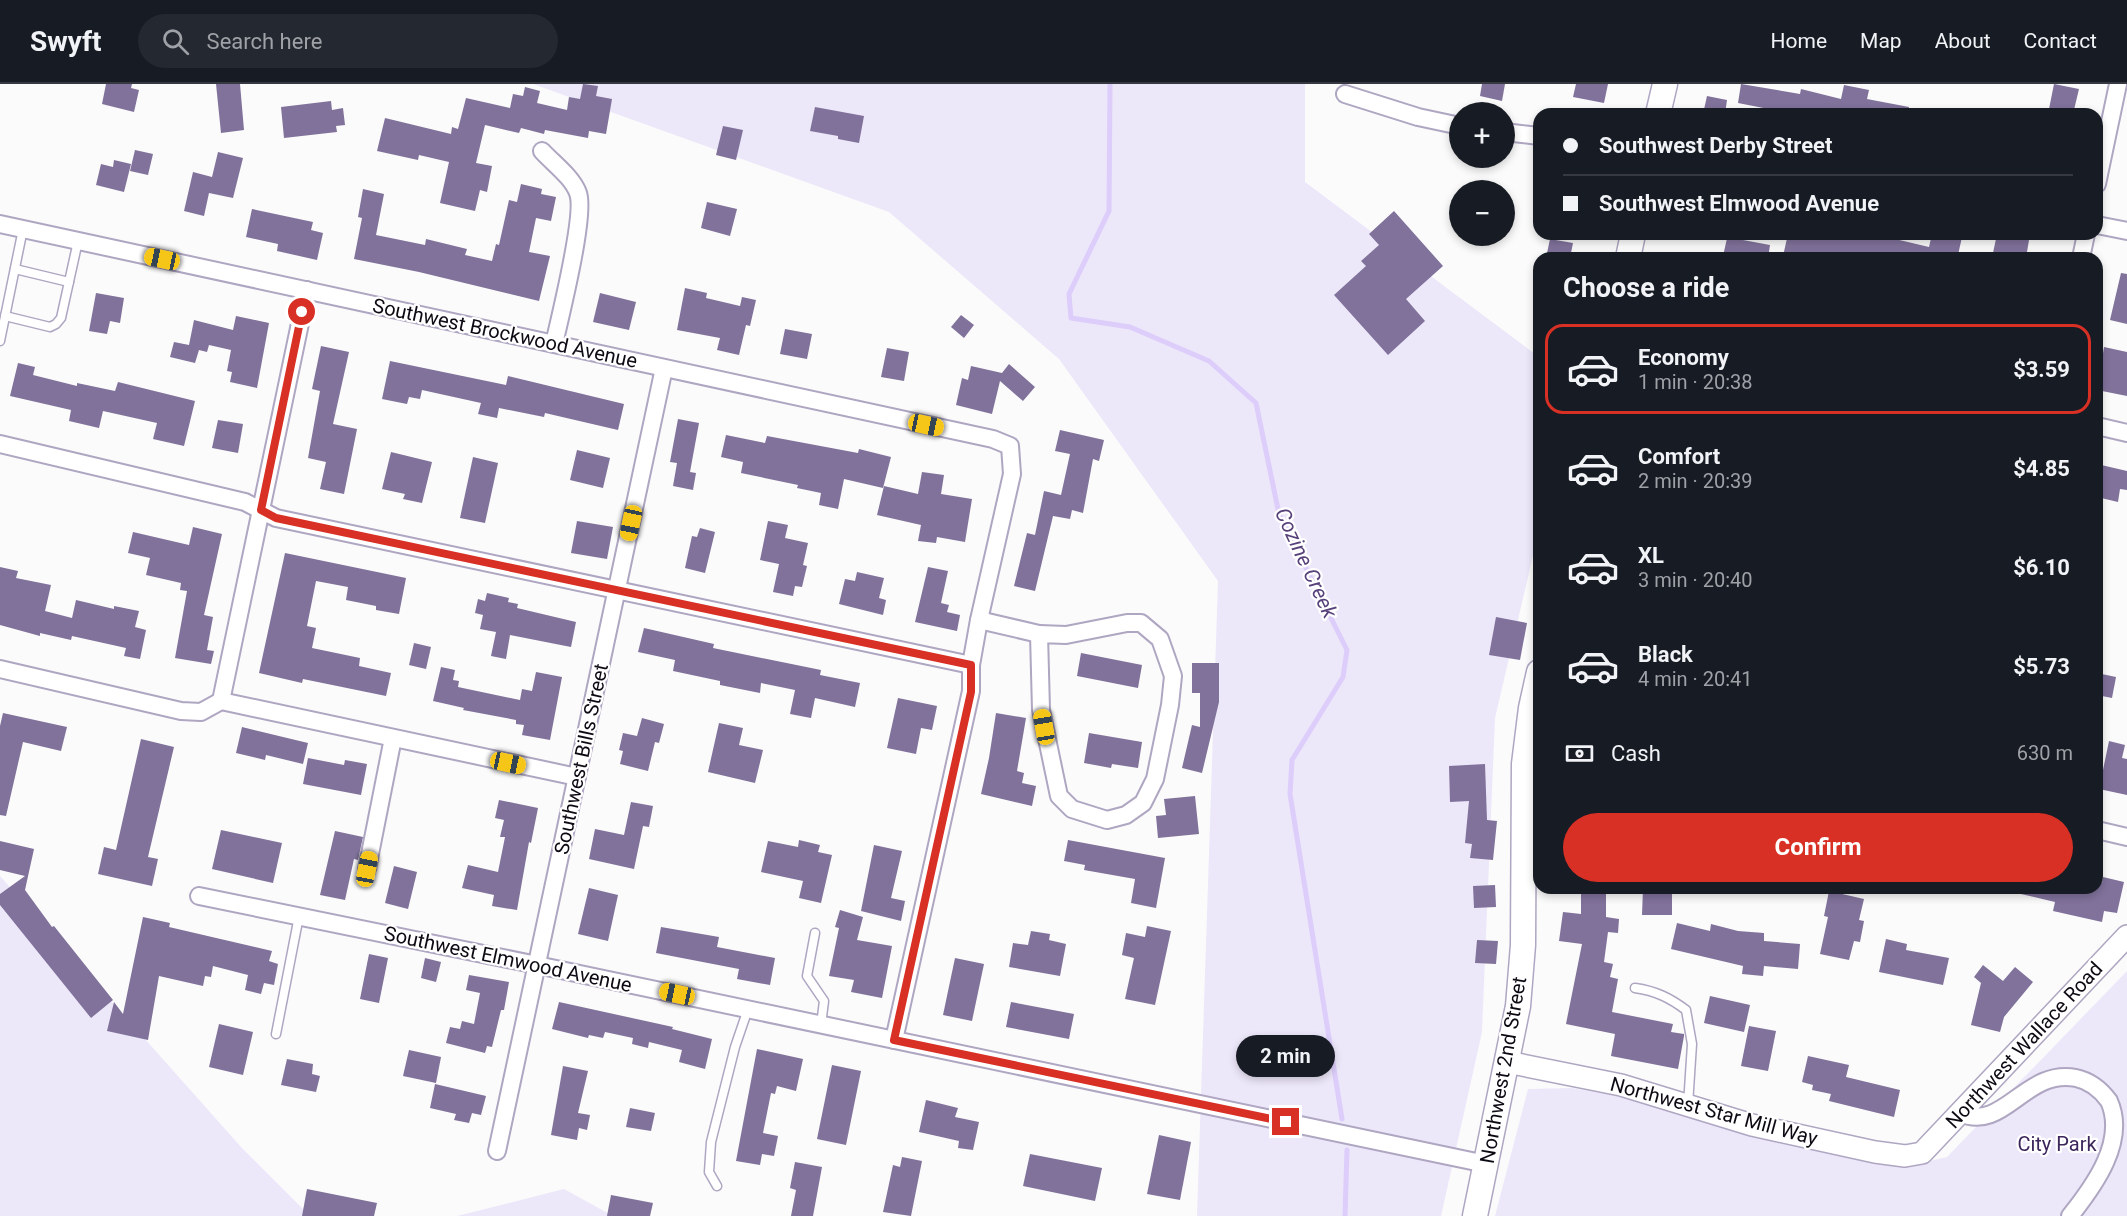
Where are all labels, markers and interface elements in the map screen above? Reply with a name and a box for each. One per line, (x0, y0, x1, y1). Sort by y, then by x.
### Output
search box (138, 14, 558, 68)
text: Swyft (30, 25, 102, 58)
icon: search (159, 25, 192, 58)
text: Search here (207, 29, 322, 54)
text: Home (1771, 29, 1827, 53)
text: Map (1860, 29, 1902, 53)
text: About (1935, 29, 1991, 53)
text: Contact (2024, 29, 2097, 53)
map controls (1449, 102, 1515, 246)
button: + (1449, 102, 1515, 168)
text: Southwest Derby Street (1599, 133, 1832, 158)
button: − (1449, 180, 1515, 246)
text: Southwest Elmwood Avenue (1599, 191, 1879, 216)
car (143, 246, 181, 272)
text: Choose a ride (1563, 272, 1729, 304)
street label: Southwest Brockwood Avenue (371, 293, 639, 373)
route start (288, 298, 315, 325)
icon: car (1566, 342, 1620, 396)
text: Economy (1638, 345, 1729, 370)
text: $3.59 (2013, 357, 2070, 382)
text: 1 min · 20:38 (1638, 370, 1753, 394)
car (907, 412, 945, 438)
icon: car (1566, 441, 1620, 495)
text: Comfort (1638, 444, 1720, 469)
text: $4.85 (2013, 456, 2070, 481)
text: 2 min · 20:39 (1638, 469, 1753, 493)
car (618, 504, 644, 542)
water label: Cozine Creek (1270, 504, 1342, 623)
icon: car (1566, 540, 1620, 594)
text: XL (1638, 543, 1664, 568)
text: $6.10 (2013, 555, 2070, 580)
text: 3 min · 20:40 (1638, 568, 1753, 592)
icon: car (1566, 639, 1620, 693)
text: Black (1638, 642, 1693, 667)
text: $5.73 (2013, 654, 2070, 679)
street label: Southwest Bills Street (549, 661, 613, 857)
text: 4 min · 20:41 (1638, 667, 1753, 691)
car (1032, 708, 1056, 746)
icon: cash (1563, 737, 1596, 770)
text: Cash (1611, 741, 1661, 766)
text: 630 m (2017, 741, 2073, 765)
car (489, 750, 527, 776)
button: Confirm (1563, 813, 2073, 882)
car (355, 850, 379, 888)
street label: Southwest Elmwood Avenue (382, 921, 634, 997)
street label: Northwest Wallace Road (1941, 957, 2107, 1133)
street label: Northwest 2nd Street (1475, 975, 1531, 1165)
car (658, 981, 696, 1007)
callout: 2 min (1236, 1035, 1336, 1077)
text: 2 min (1260, 1044, 1311, 1068)
street label: Northwest Star Mill Way (1608, 1072, 1821, 1150)
route end (1272, 1108, 1299, 1135)
park label: City Park (2017, 1132, 2097, 1156)

